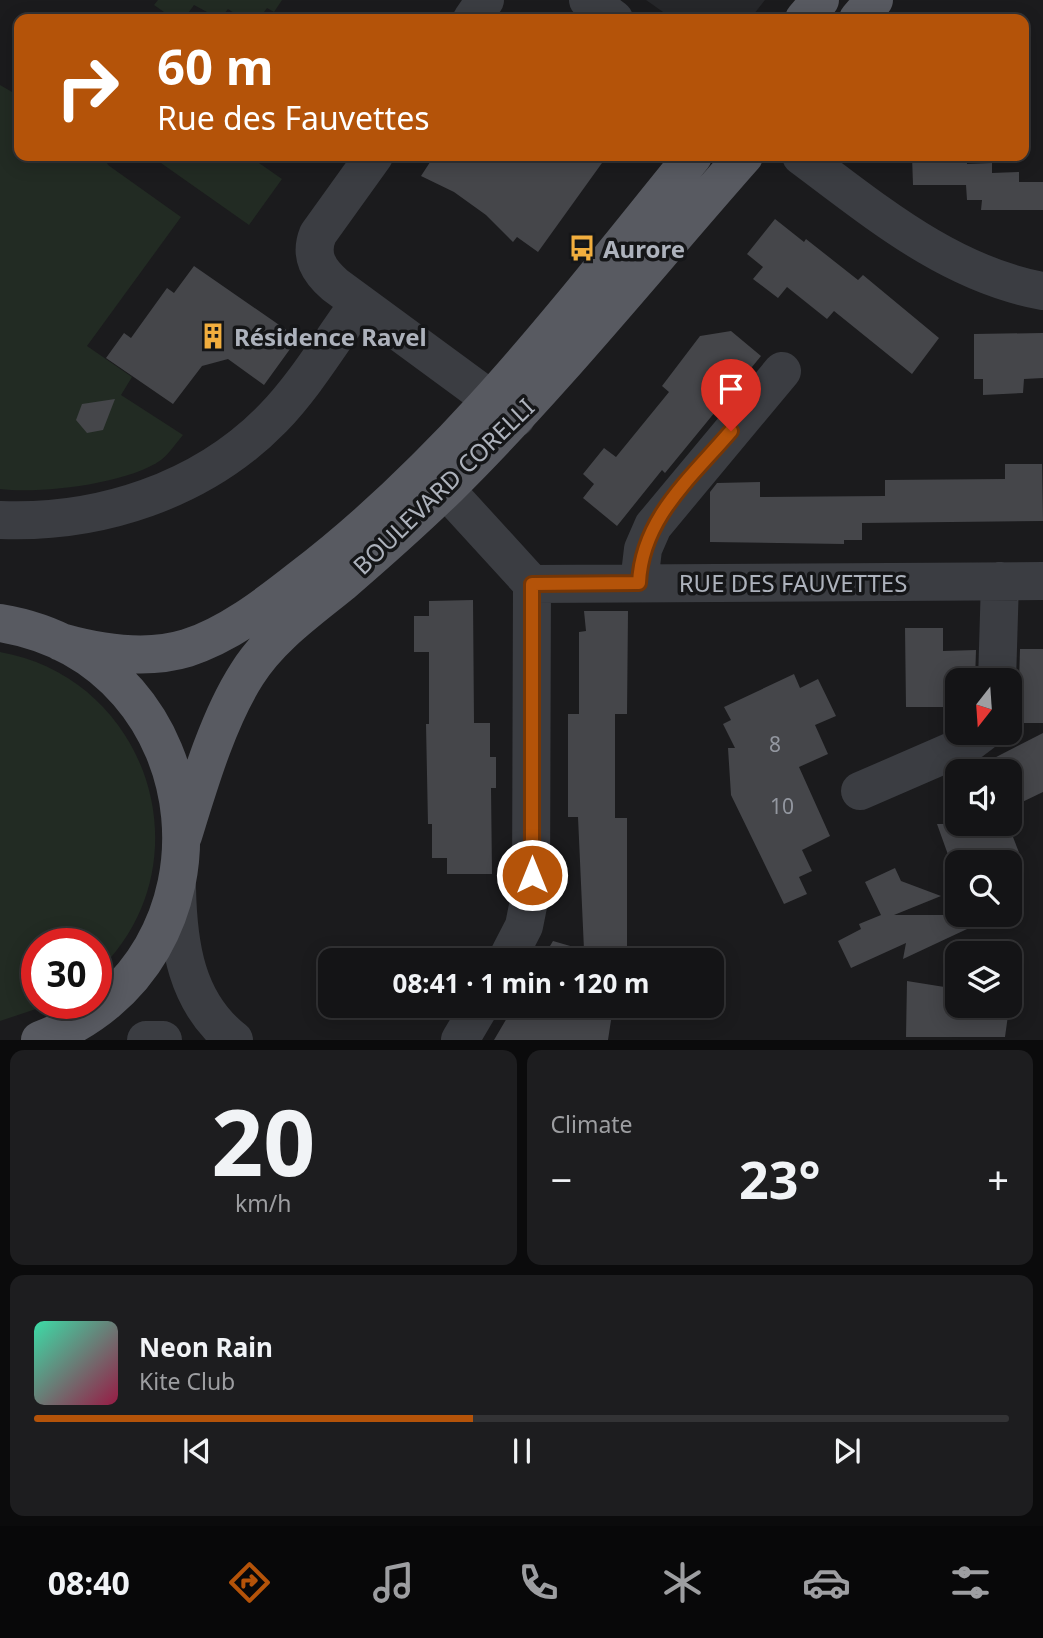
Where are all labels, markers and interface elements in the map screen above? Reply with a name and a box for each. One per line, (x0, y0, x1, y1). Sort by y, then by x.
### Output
text: 60 m (157, 33, 274, 99)
icon: right (42, 42, 133, 133)
text: Rue des Fauvettes (157, 96, 430, 139)
place label: Aurore (603, 232, 685, 265)
bus stop icon: Aurore (567, 233, 597, 263)
place label: Résidence Ravel (234, 320, 427, 353)
building icon: Résidence Ravel (198, 321, 228, 351)
pin (701, 359, 761, 431)
icon: arrive (712, 370, 750, 408)
street label: BOULEVARD CORELLI (345, 391, 541, 581)
street label: RUE DES FAUVETTES (679, 566, 907, 599)
north arrow (945, 668, 1022, 746)
map controls (945, 668, 1022, 1018)
house number: 8 (769, 730, 781, 758)
button: sound (945, 759, 1022, 836)
house number: 10 (770, 792, 794, 820)
position arrow (495, 838, 569, 912)
button: search (945, 850, 1022, 927)
speed limit sign: 30 (21, 928, 112, 1019)
button: layers (945, 941, 1022, 1018)
text: 08:41 · 1 min · 120 m (393, 965, 649, 1001)
text: 20 (211, 1079, 315, 1203)
text: Climate (551, 1108, 633, 1140)
text: 23° (739, 1143, 821, 1214)
text: − (551, 1153, 572, 1205)
text: + (987, 1153, 1009, 1205)
text: km/h (235, 1187, 292, 1219)
text: Neon Rain (139, 1329, 273, 1365)
text: Kite Club (139, 1365, 235, 1397)
icon: previous (178, 1432, 216, 1470)
icon: pause (503, 1432, 541, 1470)
icon: next (828, 1432, 866, 1470)
icon: directions (225, 1558, 274, 1607)
icon: music (369, 1558, 418, 1607)
icon: phone (514, 1558, 563, 1607)
icon: climate (658, 1558, 707, 1607)
icon: car (802, 1558, 851, 1607)
icon: filters (946, 1558, 995, 1607)
text: 08:40 (48, 1561, 130, 1604)

